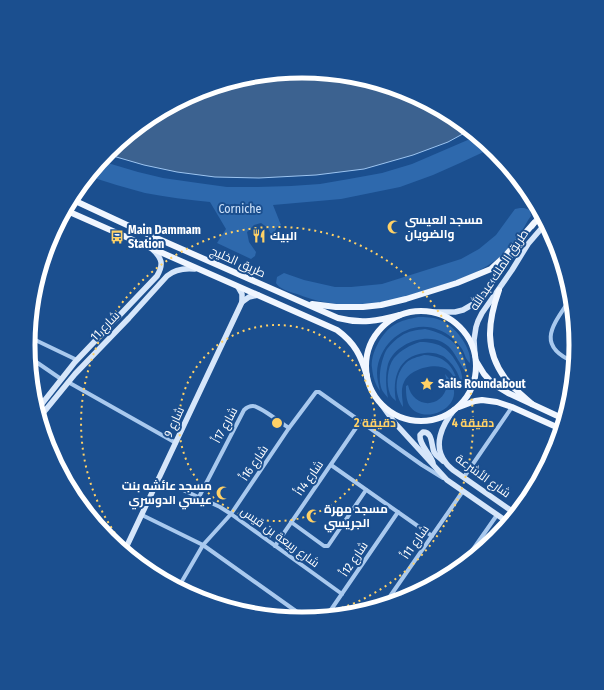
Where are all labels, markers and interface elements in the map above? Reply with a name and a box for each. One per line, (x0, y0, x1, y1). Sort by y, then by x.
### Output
park label: Corniche (218, 202, 262, 216)
place label: مسجد العيسى والضويان (405, 213, 483, 242)
mosque icon: مسجد العيسى والضويان (386, 219, 402, 235)
place label: Main Dammam Station (128, 223, 201, 251)
street label: طريق الملك عبدالله (466, 226, 531, 313)
restaurant icon: البيك (251, 228, 267, 244)
bus stop icon: Main Dammam Station (109, 229, 125, 245)
place label: البيك (270, 229, 297, 243)
street label: طريق الخليج (208, 244, 268, 281)
street label: شارع 11 (88, 308, 123, 344)
place icon: Sails Roundabout (419, 376, 435, 392)
place label: Sails Roundabout (438, 377, 526, 391)
street label: شارع 17أ (209, 404, 241, 446)
street label: شارع 9 (161, 405, 188, 440)
centre of rings (270, 416, 284, 430)
text: 2 دقيقة (353, 416, 396, 430)
text: 4 دقيقة (452, 416, 494, 430)
street label: شارع 16أ (236, 442, 272, 484)
street label: شارع الأشرعة (452, 451, 513, 501)
street label: شارع 14أ (291, 457, 327, 499)
place label: مسجد عائشه بنت عيسي الدوسري (122, 479, 212, 510)
mosque icon: مسجد عائشه بنت عيسي الدوسري (215, 485, 231, 501)
place label: مسجد مهرة الجريسي (324, 502, 388, 533)
street label: شارع ربيعة بن قيس (237, 504, 322, 571)
mosque icon: مسجد مهرة الجريسي (305, 508, 321, 524)
street label: شارع 11أ (397, 522, 433, 562)
street label: شارع 12أ (336, 538, 372, 580)

